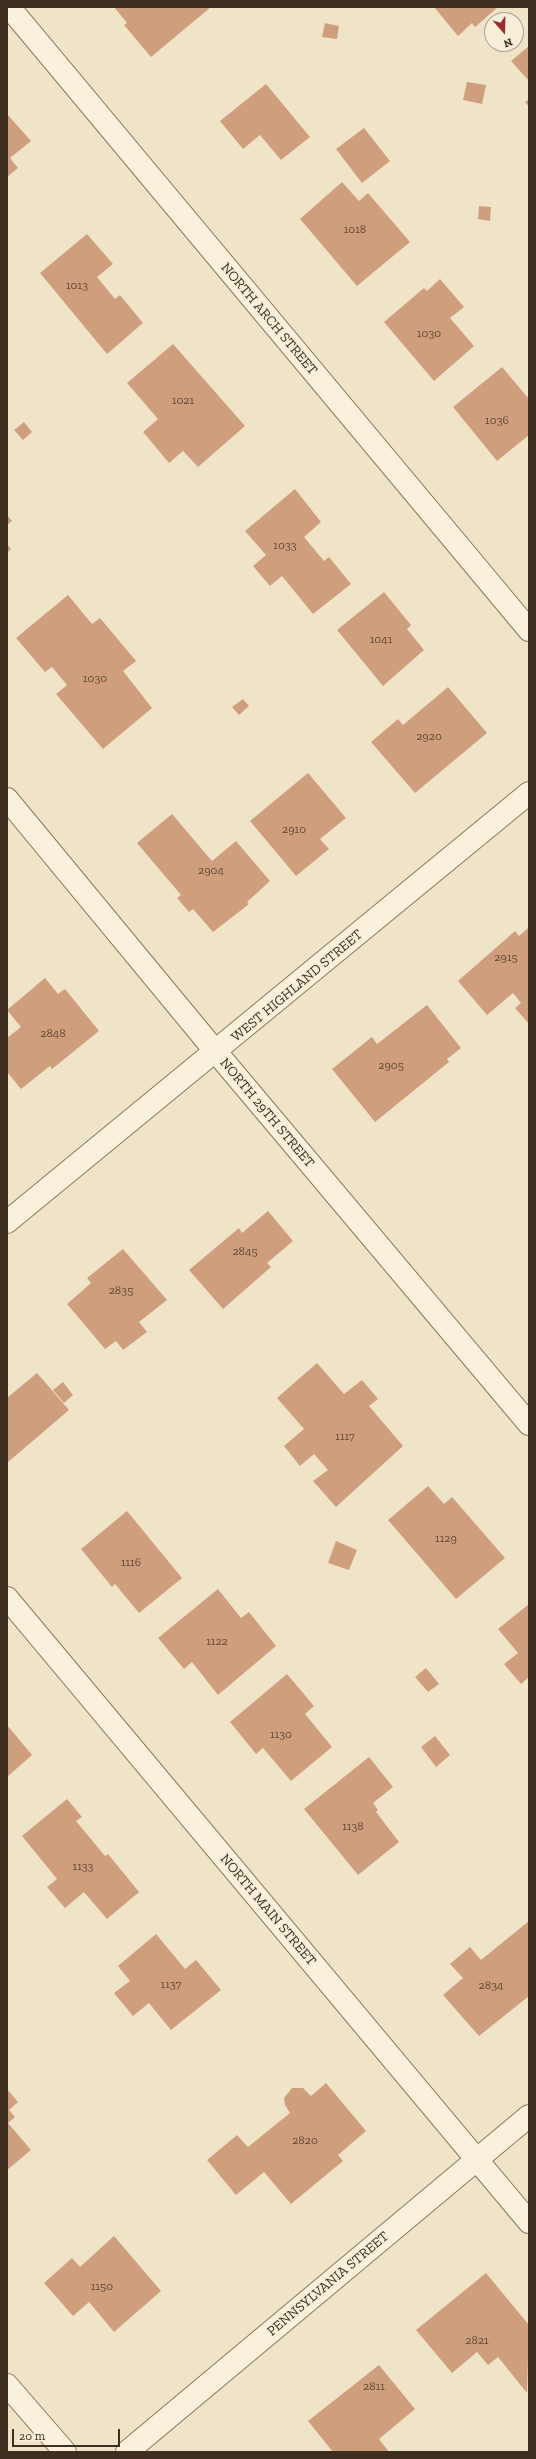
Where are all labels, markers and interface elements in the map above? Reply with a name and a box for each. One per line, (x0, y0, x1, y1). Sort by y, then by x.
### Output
north arrow (484, 12, 524, 52)
text: N (502, 35, 514, 50)
house number: 1018 (344, 223, 366, 237)
street label: NORTH ARCH STREET (217, 259, 321, 379)
house number: 1013 (66, 279, 88, 293)
house number: 1030 (417, 327, 441, 341)
house number: 1021 (172, 394, 194, 408)
house number: 1036 (485, 414, 509, 428)
house number: 1033 (273, 539, 297, 553)
house number: 1041 (370, 633, 392, 647)
house number: 1030 (83, 672, 107, 686)
house number: 2920 (416, 730, 442, 744)
house number: 2910 (282, 823, 306, 837)
house number: 2904 (198, 864, 224, 878)
street label: WEST HIGHLAND STREET (228, 926, 366, 1046)
house number: 2915 (494, 951, 518, 965)
house number: 2848 (40, 1027, 66, 1041)
street label: NORTH 29TH STREET (216, 1055, 318, 1171)
house number: 2905 (378, 1059, 404, 1073)
house number: 2845 (232, 1245, 258, 1259)
house number: 2835 (109, 1284, 133, 1298)
house number: 1117 (335, 1430, 355, 1444)
house number: 1129 (435, 1532, 457, 1546)
house number: 1116 (121, 1556, 141, 1570)
house number: 1122 (206, 1635, 228, 1649)
house number: 1130 (270, 1728, 292, 1742)
house number: 1138 (342, 1820, 364, 1834)
street label: NORTH MAIN STREET (216, 1851, 320, 1969)
house number: 1133 (73, 1860, 93, 1874)
house number: 1137 (161, 1978, 181, 1992)
house number: 2834 (479, 1979, 503, 1993)
house number: 2820 (292, 2134, 318, 2148)
street label: PENNSYLVANIA STREET (264, 2228, 392, 2340)
house number: 1150 (91, 2280, 113, 2294)
house number: 2821 (465, 2334, 489, 2348)
house number: 2811 (363, 2380, 385, 2394)
scale bar (14, 2421, 122, 2447)
text: 20 m (19, 2429, 45, 2443)

